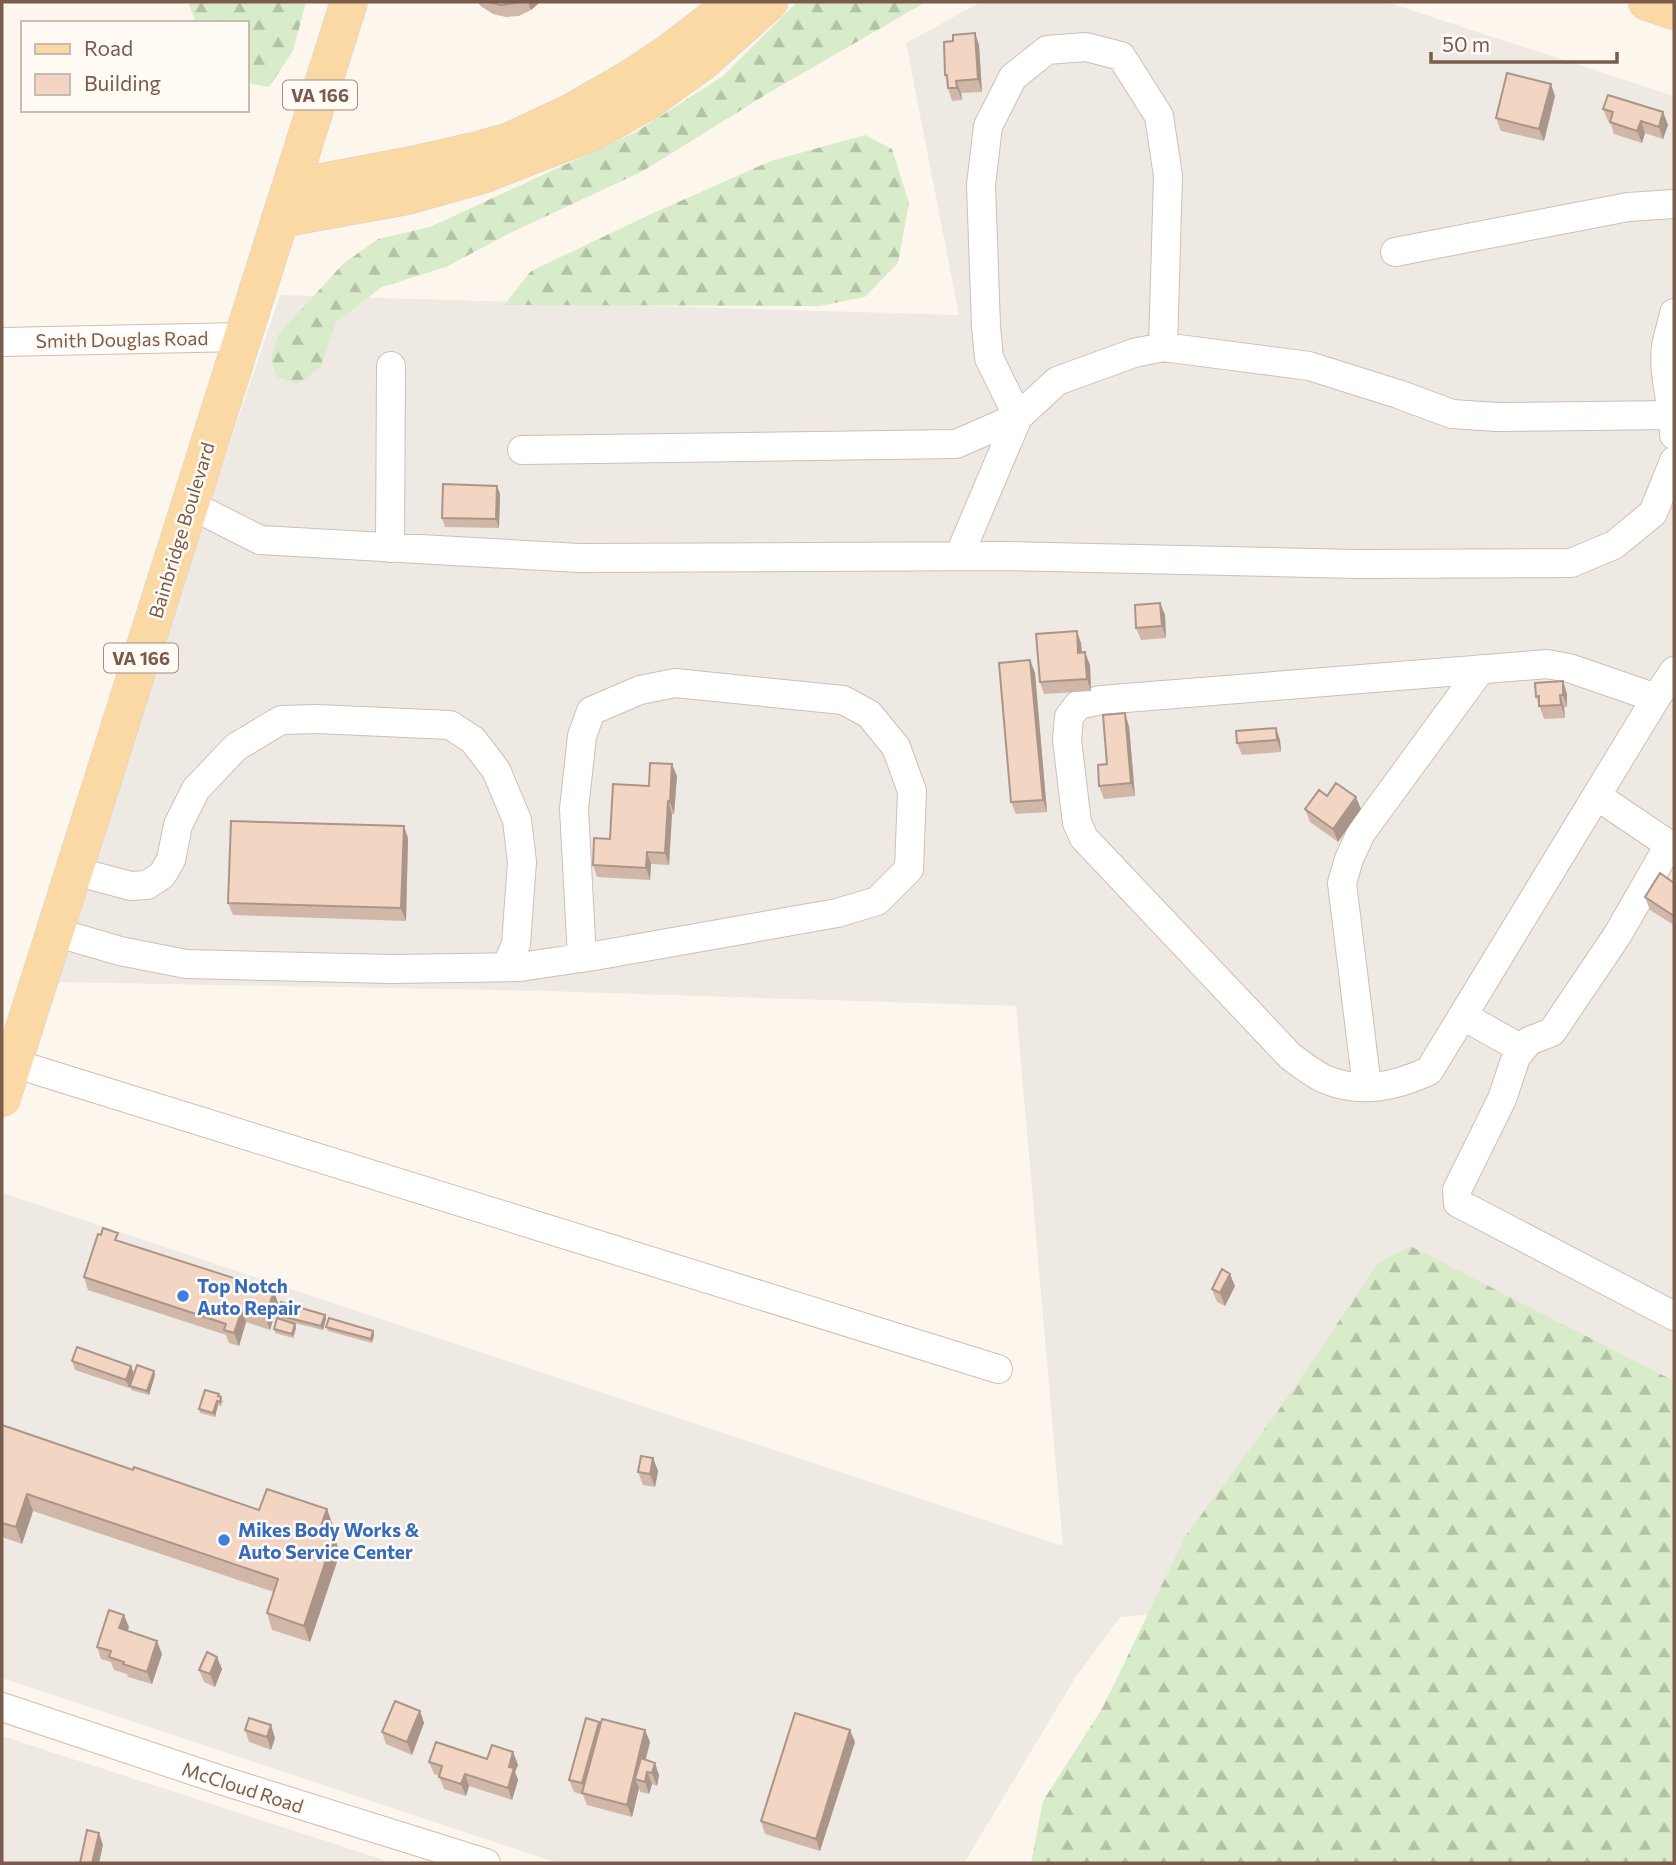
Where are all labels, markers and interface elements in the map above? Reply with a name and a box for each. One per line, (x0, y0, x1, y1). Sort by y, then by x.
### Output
legend (21, 21, 248, 112)
scale bar (1431, 21, 1616, 65)
text: 50 m (1442, 31, 1490, 56)
text: Road (84, 35, 133, 60)
text: Building (84, 70, 161, 95)
road number: VA 166 (283, 80, 357, 110)
street label: Smith Douglas Road (36, 326, 208, 352)
street label: Bainbridge Boulevard (143, 439, 219, 621)
road number: VA 166 (104, 644, 178, 672)
place label: Top Notch Auto Repair (197, 1274, 301, 1319)
marker: Top Notch Auto Repair (175, 1288, 191, 1304)
place label: Mikes Body Works & Auto Service Center (238, 1518, 420, 1563)
marker: Mikes Body Works & Auto Service Center (216, 1532, 232, 1548)
street label: McCloud Road (179, 1757, 307, 1817)

